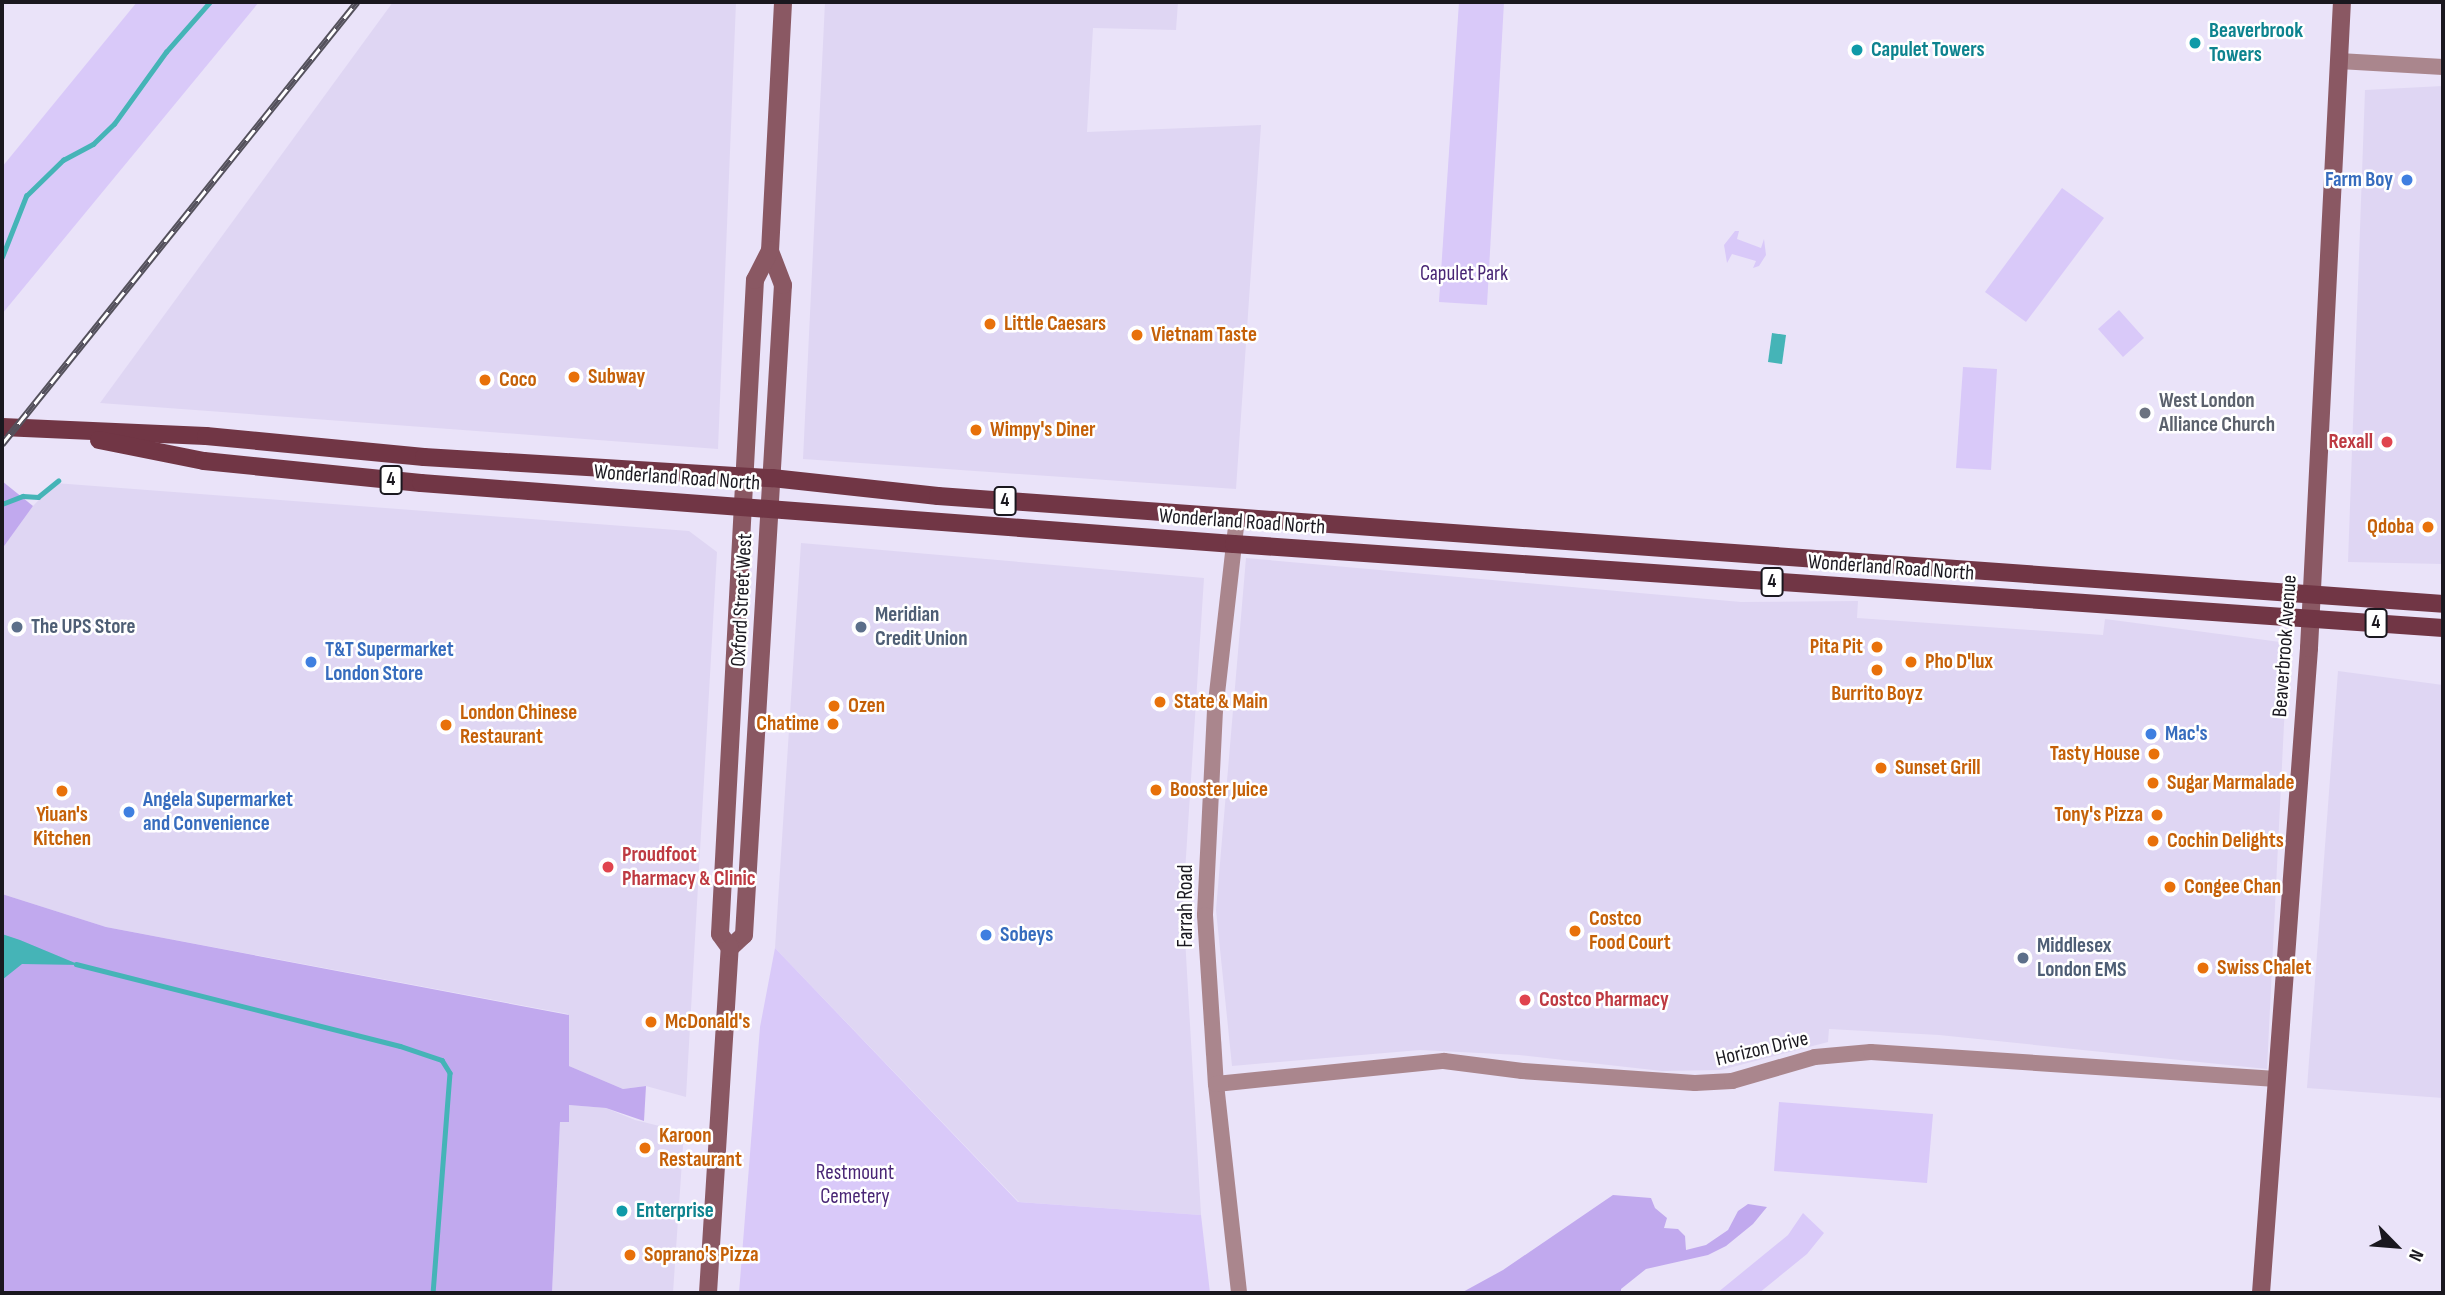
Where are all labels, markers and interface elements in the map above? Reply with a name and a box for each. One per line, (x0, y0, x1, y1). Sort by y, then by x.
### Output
place label: Beaverbrook Towers (2209, 18, 2303, 68)
marker: Beaverbrook Towers (2187, 35, 2203, 51)
place label: Capulet Towers (1871, 37, 1985, 63)
marker: Capulet Towers (1849, 42, 1865, 58)
place label: Farm Boy (2325, 167, 2393, 193)
marker: Farm Boy (2399, 172, 2415, 188)
park label: Capulet Park (1420, 261, 1508, 287)
place label: Little Caesars (1004, 311, 1106, 337)
marker: Little Caesars (982, 316, 998, 332)
place label: Vietnam Taste (1151, 322, 1257, 348)
marker: Vietnam Taste (1129, 327, 1145, 343)
place label: Subway (588, 364, 645, 390)
place label: Coco (499, 367, 537, 393)
marker: Subway (566, 369, 582, 385)
marker: Coco (477, 372, 493, 388)
place label: West London Alliance Church (2159, 388, 2275, 438)
marker: West London Alliance Church (2137, 405, 2153, 421)
place label: Wimpy's Diner (990, 417, 1096, 443)
marker: Wimpy's Diner (968, 422, 984, 438)
place label: Rexall (2329, 429, 2373, 455)
marker: Rexall (2379, 434, 2395, 450)
street label: Wonderland Road North (593, 460, 761, 496)
road number: 4 (379, 464, 403, 495)
road number: 4 (993, 486, 1017, 516)
street label: Wonderland Road North (1158, 504, 1326, 540)
place label: Qdoba (2367, 514, 2414, 540)
marker: Qdoba (2420, 519, 2436, 535)
street label: Oxford Street West (726, 533, 758, 667)
street label: Wonderland Road North (1807, 550, 1975, 586)
road number: 4 (1760, 566, 1784, 597)
street label: Beaverbrook Avenue (2267, 574, 2303, 718)
place label: Meridian Credit Union (875, 602, 968, 652)
road number: 4 (2364, 608, 2388, 638)
place label: The UPS Store (31, 614, 136, 640)
marker: The UPS Store (9, 619, 25, 635)
marker: Meridian Credit Union (853, 619, 869, 635)
place label: Pita Pit (1810, 634, 1863, 660)
place label: T&T Supermarket London Store (325, 637, 454, 687)
marker: Pita Pit (1869, 639, 1885, 655)
place label: Pho D'lux (1925, 649, 1993, 675)
marker: T&T Supermarket London Store (303, 654, 319, 670)
marker: Pho D'lux (1903, 654, 1919, 670)
marker: Burrito Boyz (1869, 662, 1885, 678)
place label: Burrito Boyz (1831, 681, 1923, 707)
place label: State & Main (1174, 689, 1268, 715)
place label: Ozen (848, 693, 885, 719)
marker: State & Main (1152, 694, 1168, 710)
marker: Ozen (826, 698, 842, 714)
place label: London Chinese Restaurant (460, 700, 577, 750)
place label: Chatime (756, 711, 819, 737)
marker: Chatime (825, 716, 841, 732)
marker: London Chinese Restaurant (438, 717, 454, 733)
place label: Mac's (2165, 721, 2208, 747)
marker: Mac's (2143, 726, 2159, 742)
place label: Tasty House (2050, 741, 2140, 767)
marker: Tasty House (2146, 746, 2162, 762)
place label: Sunset Grill (1895, 755, 1981, 781)
marker: Sunset Grill (1873, 760, 1889, 776)
place label: Sugar Marmalade (2167, 770, 2294, 796)
marker: Sugar Marmalade (2145, 775, 2161, 791)
place label: Booster Juice (1170, 777, 1268, 803)
marker: Booster Juice (1148, 782, 1164, 798)
marker: Yiuan's Kitchen (54, 783, 70, 799)
place label: Angela Supermarket and Convenience (143, 787, 293, 837)
place label: Yiuan's Kitchen (33, 802, 91, 852)
place label: Tony's Pizza (2054, 802, 2143, 828)
marker: Angela Supermarket and Convenience (121, 804, 137, 820)
marker: Tony's Pizza (2149, 807, 2165, 823)
place label: Cochin Delights (2167, 828, 2284, 854)
marker: Cochin Delights (2145, 833, 2161, 849)
place label: Proudfoot Pharmacy & Clinic (622, 842, 756, 892)
marker: Proudfoot Pharmacy & Clinic (600, 859, 616, 875)
street label: Farrah Road (1173, 865, 1199, 947)
place label: Congee Chan (2184, 874, 2281, 900)
marker: Congee Chan (2162, 879, 2178, 895)
place label: Costco Food Court (1589, 906, 1671, 956)
place label: Sobeys (1000, 922, 1053, 948)
marker: Costco Food Court (1567, 923, 1583, 939)
marker: Sobeys (978, 927, 994, 943)
place label: Middlesex London EMS (2037, 933, 2126, 983)
marker: Middlesex London EMS (2015, 950, 2031, 966)
place label: Swiss Chalet (2217, 955, 2311, 981)
marker: Swiss Chalet (2195, 960, 2211, 976)
place label: Costco Pharmacy (1539, 987, 1669, 1013)
marker: Costco Pharmacy (1517, 992, 1533, 1008)
place label: McDonald's (665, 1009, 750, 1035)
marker: McDonald's (643, 1014, 659, 1030)
street label: Horizon Drive (1713, 1026, 1811, 1072)
place label: Karoon Restaurant (659, 1123, 742, 1173)
marker: Karoon Restaurant (637, 1140, 653, 1156)
park label: Restmount Cemetery (816, 1160, 894, 1210)
place label: Enterprise (636, 1198, 714, 1224)
marker: Enterprise (614, 1203, 630, 1219)
north arrow (2361, 1211, 2431, 1281)
place label: Soprano's Pizza (644, 1242, 759, 1268)
text: N (2403, 1246, 2428, 1265)
marker: Soprano's Pizza (622, 1247, 638, 1263)

